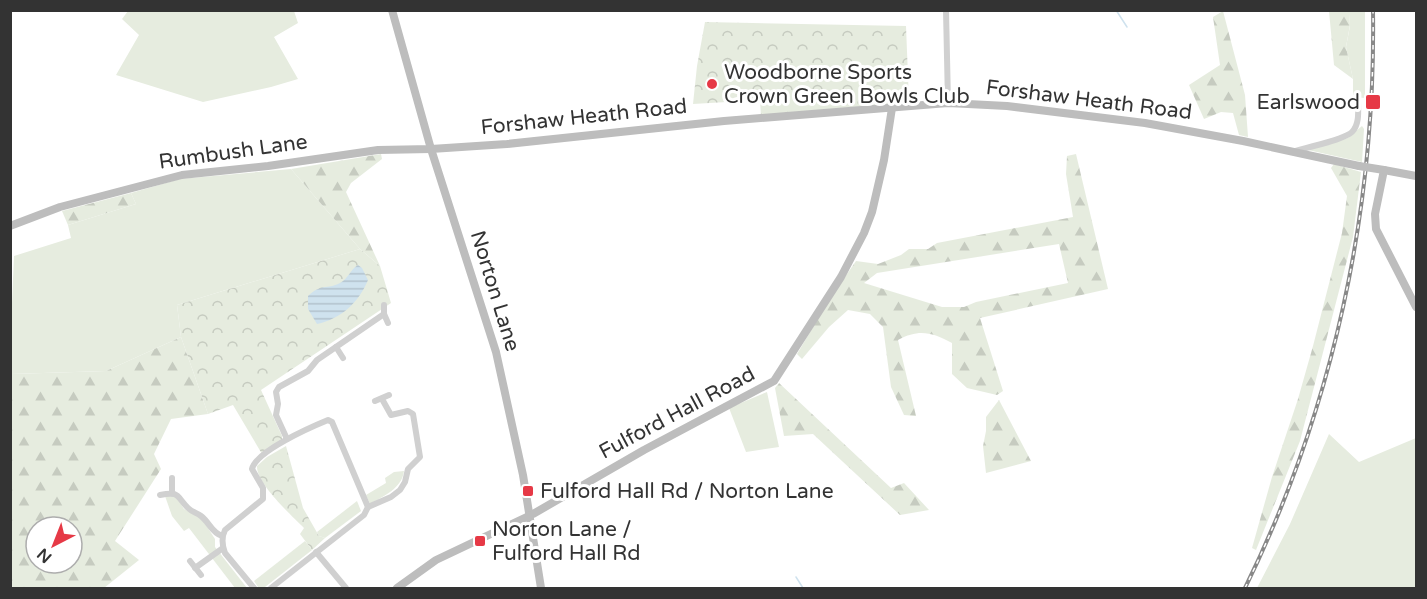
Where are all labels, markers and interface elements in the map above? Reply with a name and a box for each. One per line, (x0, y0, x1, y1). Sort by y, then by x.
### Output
place label: Woodborne Sports Crown Green Bowls Club (724, 60, 970, 109)
street label: Forshaw Heath Road (985, 75, 1193, 125)
marker: Woodborne Sports Crown Green Bowls Club (705, 77, 719, 91)
place label: Earlswood (1256, 90, 1360, 115)
marker: Earlswood (1364, 93, 1382, 111)
street label: Forshaw Heath Road (480, 94, 688, 140)
street label: Rumbush Lane (157, 129, 309, 175)
street label: Norton Lane (465, 228, 525, 354)
street label: Fulford Hall Road (595, 361, 759, 465)
place label: Fulford Hall Rd / Norton Lane (540, 479, 834, 504)
marker: Fulford Hall Rd / Norton Lane (521, 484, 535, 498)
north arrow (24, 515, 84, 575)
place label: Norton Lane / Fulford Hall Rd (492, 517, 640, 566)
marker: Norton Lane / Fulford Hall Rd (473, 534, 487, 548)
text: N (33, 544, 56, 567)

